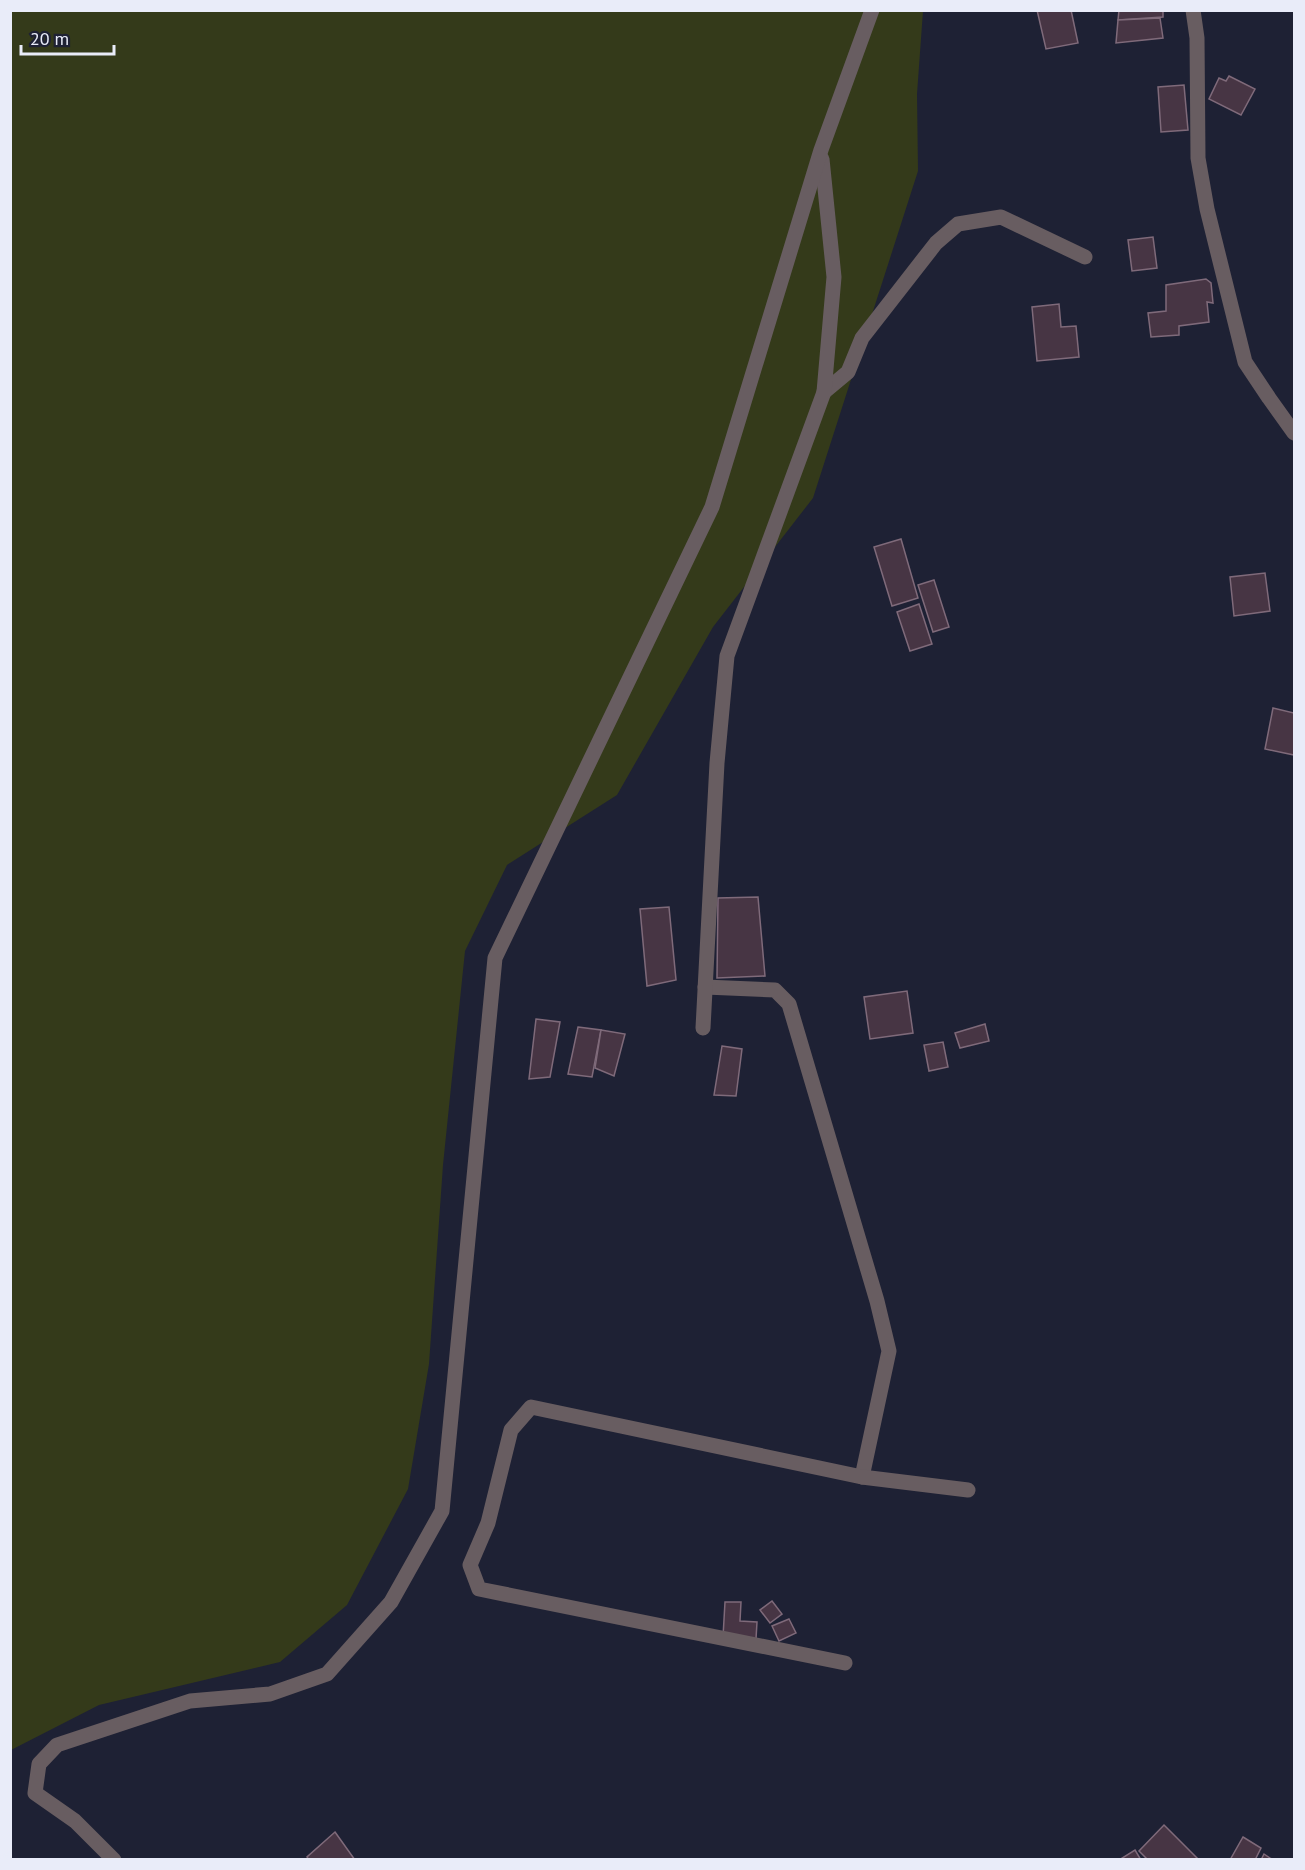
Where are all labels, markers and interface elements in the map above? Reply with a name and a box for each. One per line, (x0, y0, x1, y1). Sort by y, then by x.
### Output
scale bar (21, 18, 114, 56)
text: 20 m (30, 27, 69, 50)

